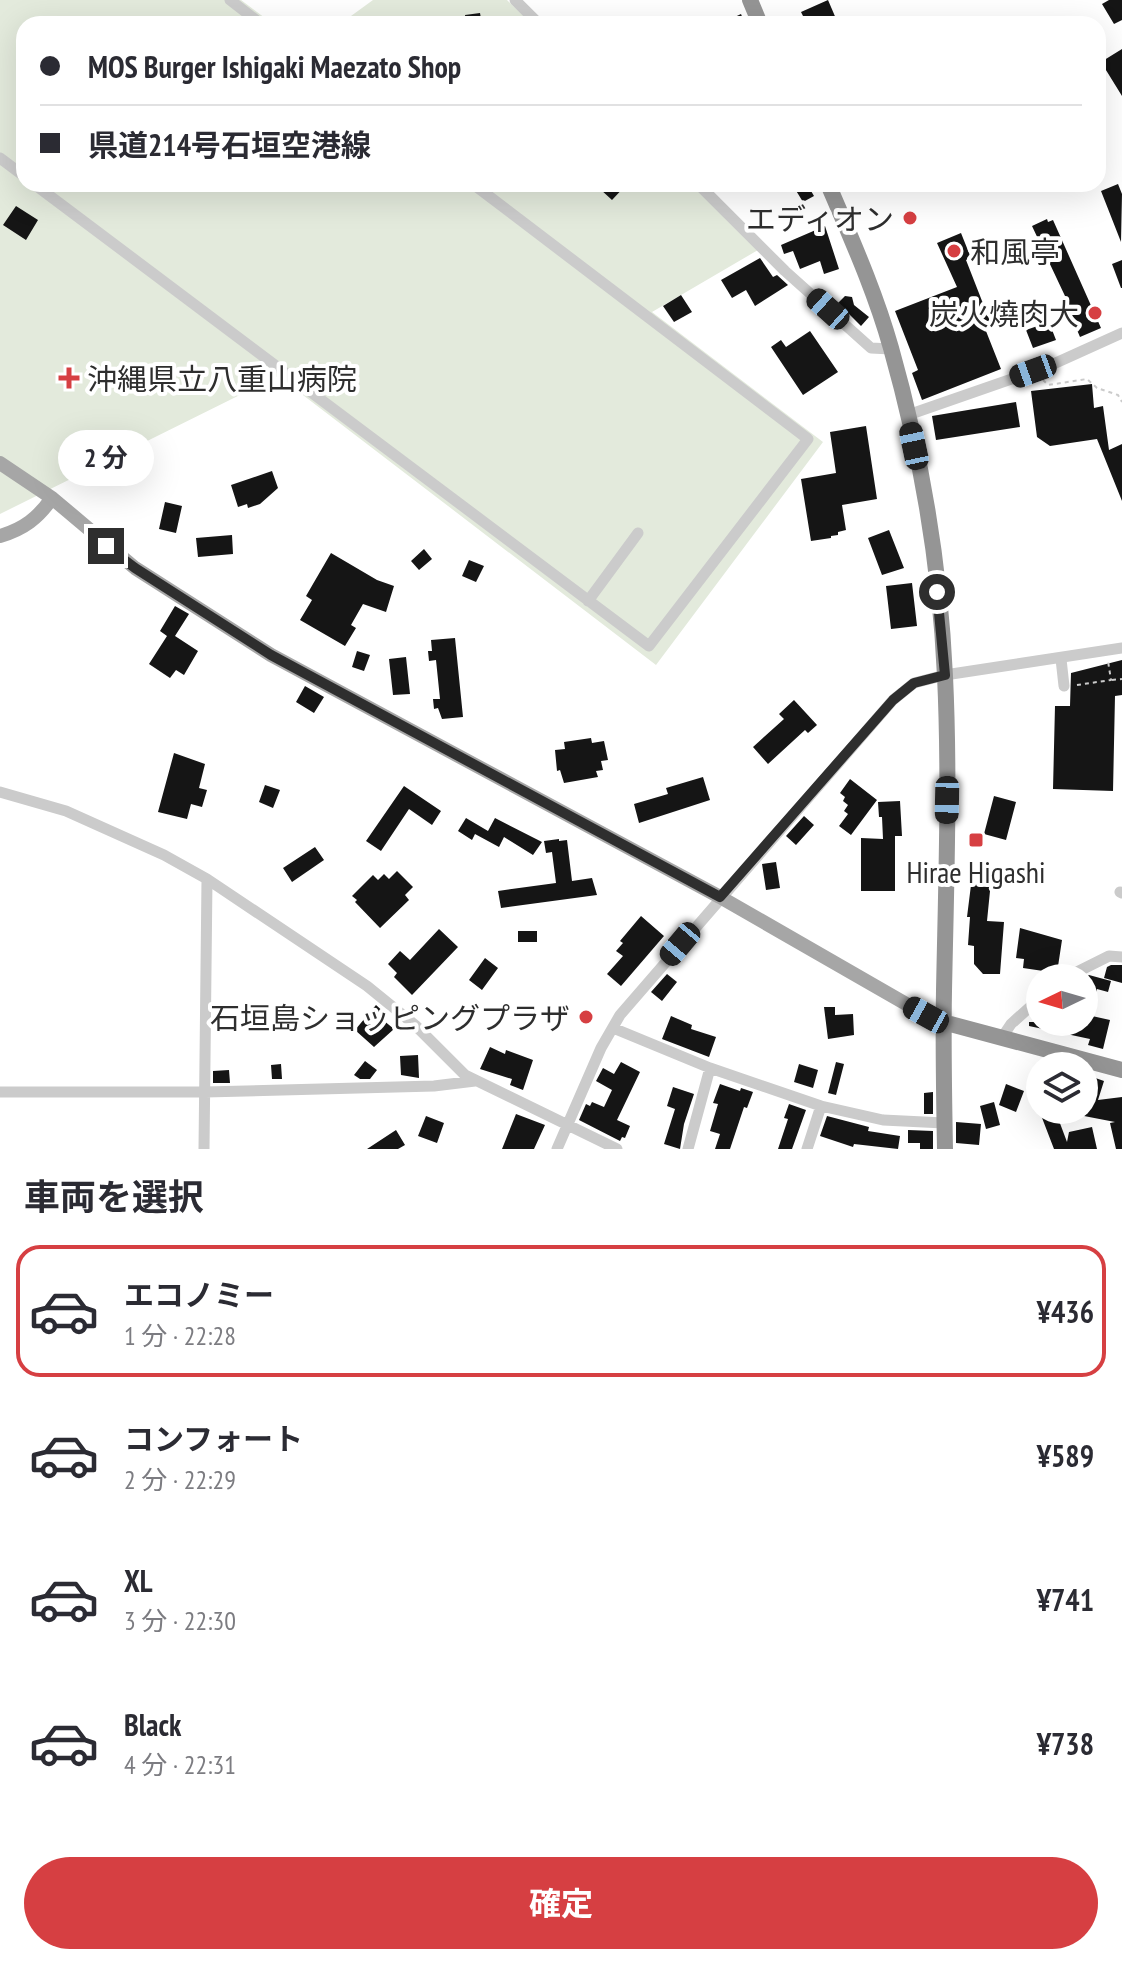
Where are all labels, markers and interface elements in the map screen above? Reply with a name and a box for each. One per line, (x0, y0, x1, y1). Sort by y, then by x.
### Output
text: MOS Burger Ishigaki Maezato Shop (88, 47, 461, 86)
text: 県道214号石垣空港線 (88, 125, 371, 164)
place label: エディオン (746, 199, 894, 238)
marker: エディオン (901, 209, 919, 227)
place label: 和風亭 (970, 232, 1060, 271)
marker: 和風亭 (945, 242, 963, 260)
car (802, 284, 854, 334)
place label: 炭火燒肉大 (929, 294, 1079, 333)
marker: 炭火燒肉大 (1086, 304, 1104, 322)
car (1006, 352, 1060, 390)
place label: 沖縄県立八重山病院 (87, 359, 357, 398)
marker: 沖縄県立八重山病院 (58, 367, 80, 389)
car (897, 420, 931, 472)
callout: 2 分 (58, 430, 154, 486)
text: 2 分 (84, 441, 128, 474)
route end (88, 528, 124, 564)
route start (919, 574, 955, 610)
car (935, 776, 959, 824)
marker: Hirae Higashi (967, 831, 985, 849)
place label: Hirae Higashi (907, 852, 1045, 891)
car (655, 918, 705, 970)
north arrow (1026, 964, 1098, 1036)
map controls (1026, 964, 1098, 1124)
car (899, 993, 953, 1037)
place label: 石垣島ショッピングプラザ (210, 998, 570, 1037)
marker: 石垣島ショッピングプラザ (577, 1008, 595, 1026)
button: layers (1026, 1052, 1098, 1124)
text: 車両を選択 (24, 1173, 204, 1220)
icon: car (28, 1275, 100, 1347)
text: エコノミー (124, 1275, 274, 1314)
text: ¥436 (1037, 1292, 1094, 1331)
text: 1 分 · 22:28 (124, 1319, 236, 1352)
icon: car (28, 1419, 100, 1491)
text: コンフォート (124, 1419, 303, 1458)
text: ¥589 (1037, 1436, 1094, 1475)
text: 2 分 · 22:29 (124, 1463, 236, 1496)
text: XL (124, 1561, 153, 1600)
icon: car (28, 1563, 100, 1635)
text: ¥741 (1037, 1580, 1094, 1619)
text: 3 分 · 22:30 (124, 1604, 236, 1637)
text: Black (124, 1705, 181, 1744)
icon: car (28, 1707, 100, 1779)
text: ¥738 (1037, 1724, 1094, 1763)
text: 4 分 · 22:31 (124, 1748, 236, 1781)
button: 確定 (24, 1857, 1098, 1949)

